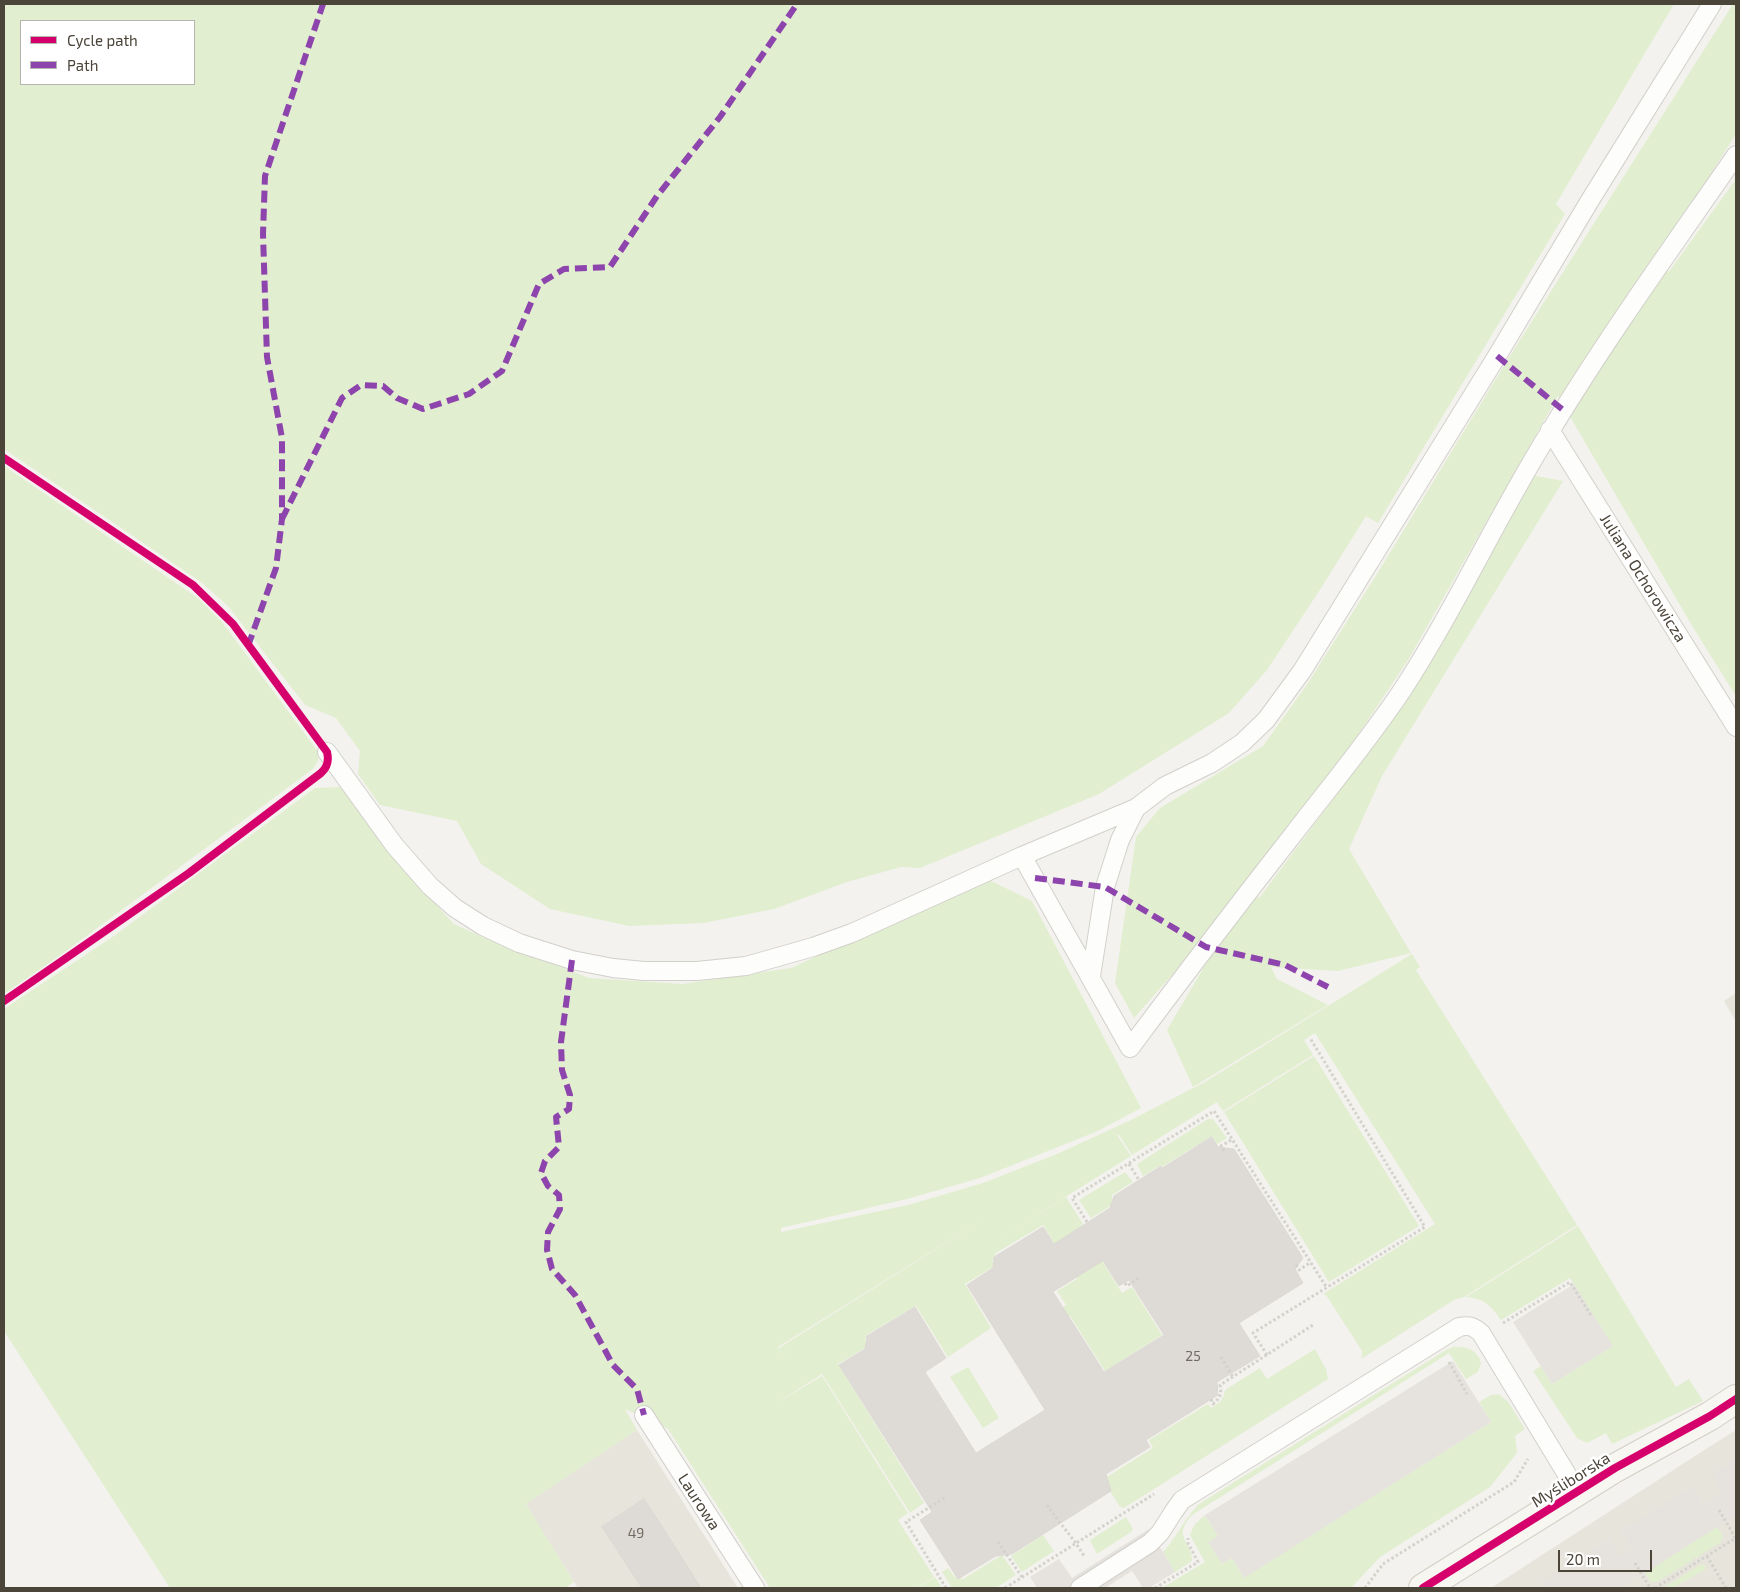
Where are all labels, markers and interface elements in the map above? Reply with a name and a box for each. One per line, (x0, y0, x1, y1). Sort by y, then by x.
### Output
legend (20, 20, 195, 85)
text: Cycle path (67, 31, 138, 49)
text: Path (67, 56, 98, 74)
street label: Juliana Ochorowicza (1596, 510, 1690, 646)
house number: 25 (1185, 1348, 1201, 1364)
street label: Myśliborska (1528, 1448, 1614, 1512)
street label: Laurowa (674, 1470, 724, 1534)
house number: 49 (628, 1525, 644, 1541)
scale bar (1560, 1540, 1654, 1572)
text: 20 m (1566, 1550, 1600, 1568)

